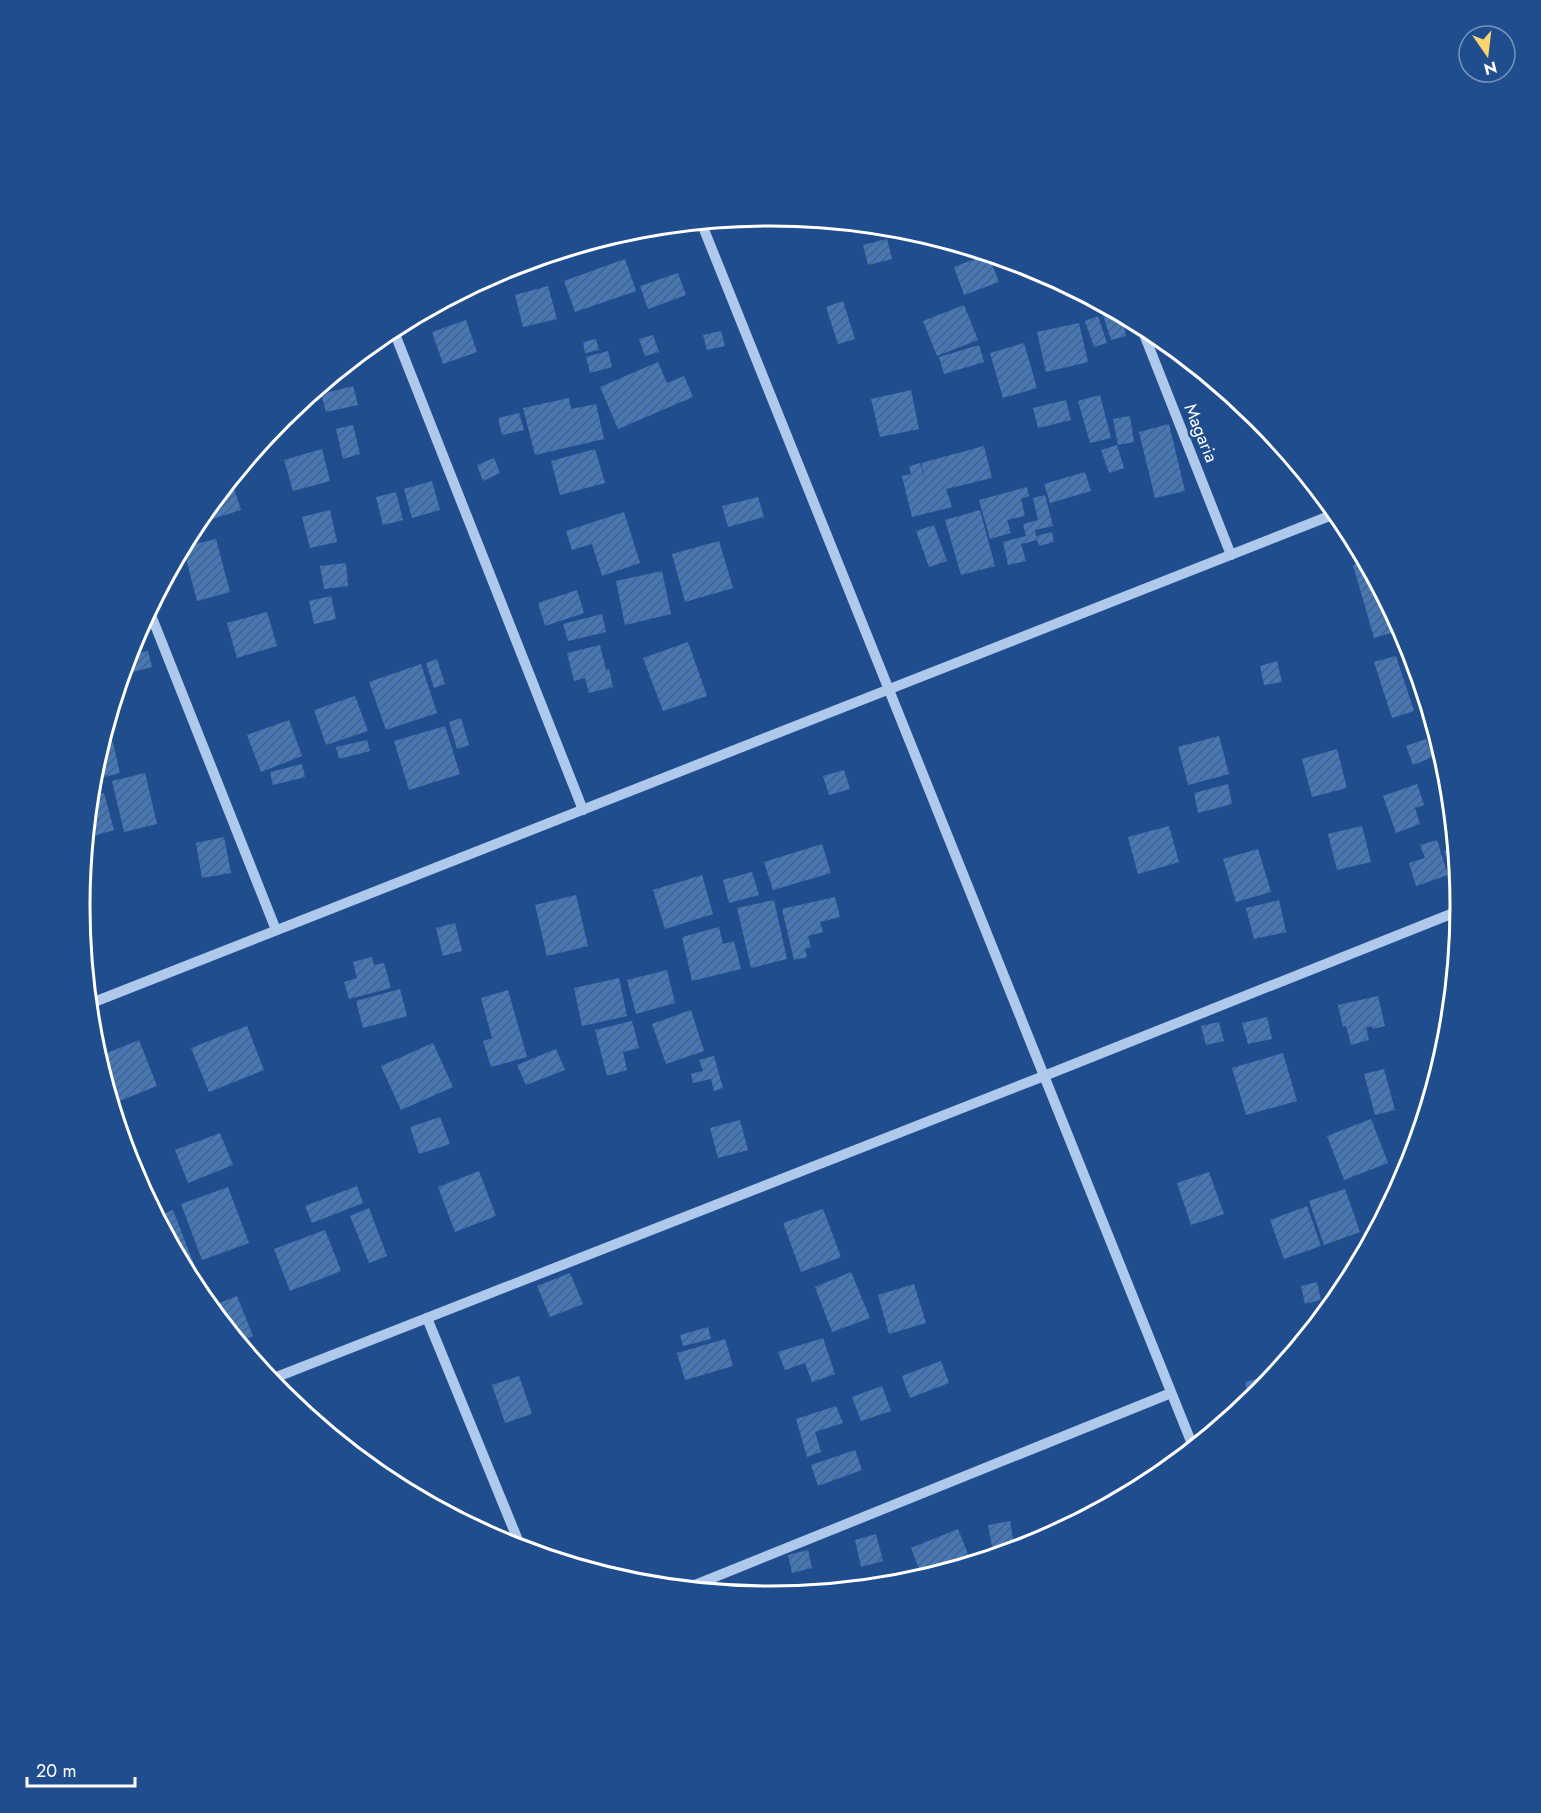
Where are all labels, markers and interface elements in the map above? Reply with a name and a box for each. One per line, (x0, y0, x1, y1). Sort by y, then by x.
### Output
north arrow (1457, 24, 1517, 84)
text: N (1482, 55, 1499, 81)
street label: Magaria (1177, 400, 1225, 466)
scale bar (27, 1750, 135, 1788)
text: 20 m (36, 1758, 76, 1784)

